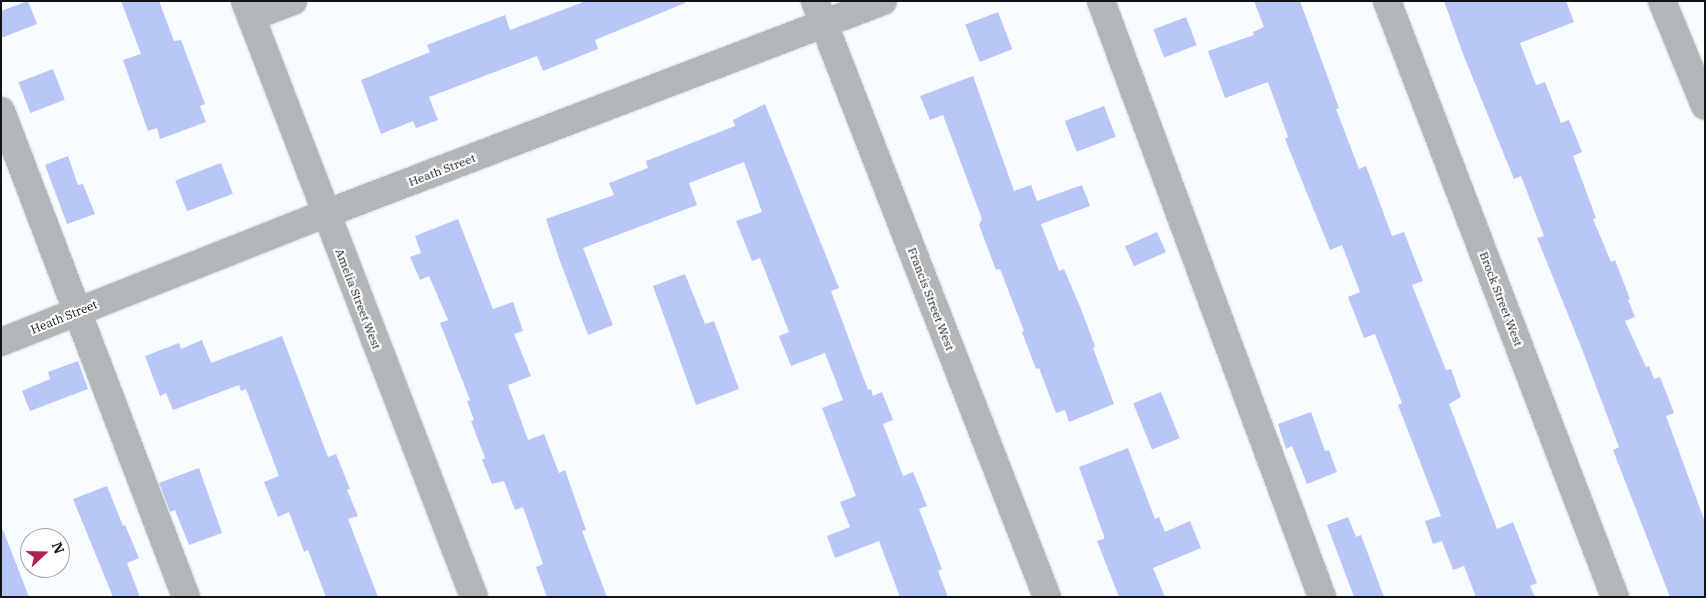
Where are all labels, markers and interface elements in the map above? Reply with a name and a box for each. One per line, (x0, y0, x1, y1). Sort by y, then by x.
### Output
street label: Heath Street (406, 151, 478, 189)
street label: Francis Street West (905, 245, 957, 353)
street label: Amelia Street West (332, 247, 384, 351)
street label: Brock Street West (1476, 250, 1526, 348)
street label: Heath Street (29, 297, 99, 337)
north arrow (20, 528, 70, 578)
text: N (48, 540, 68, 556)

